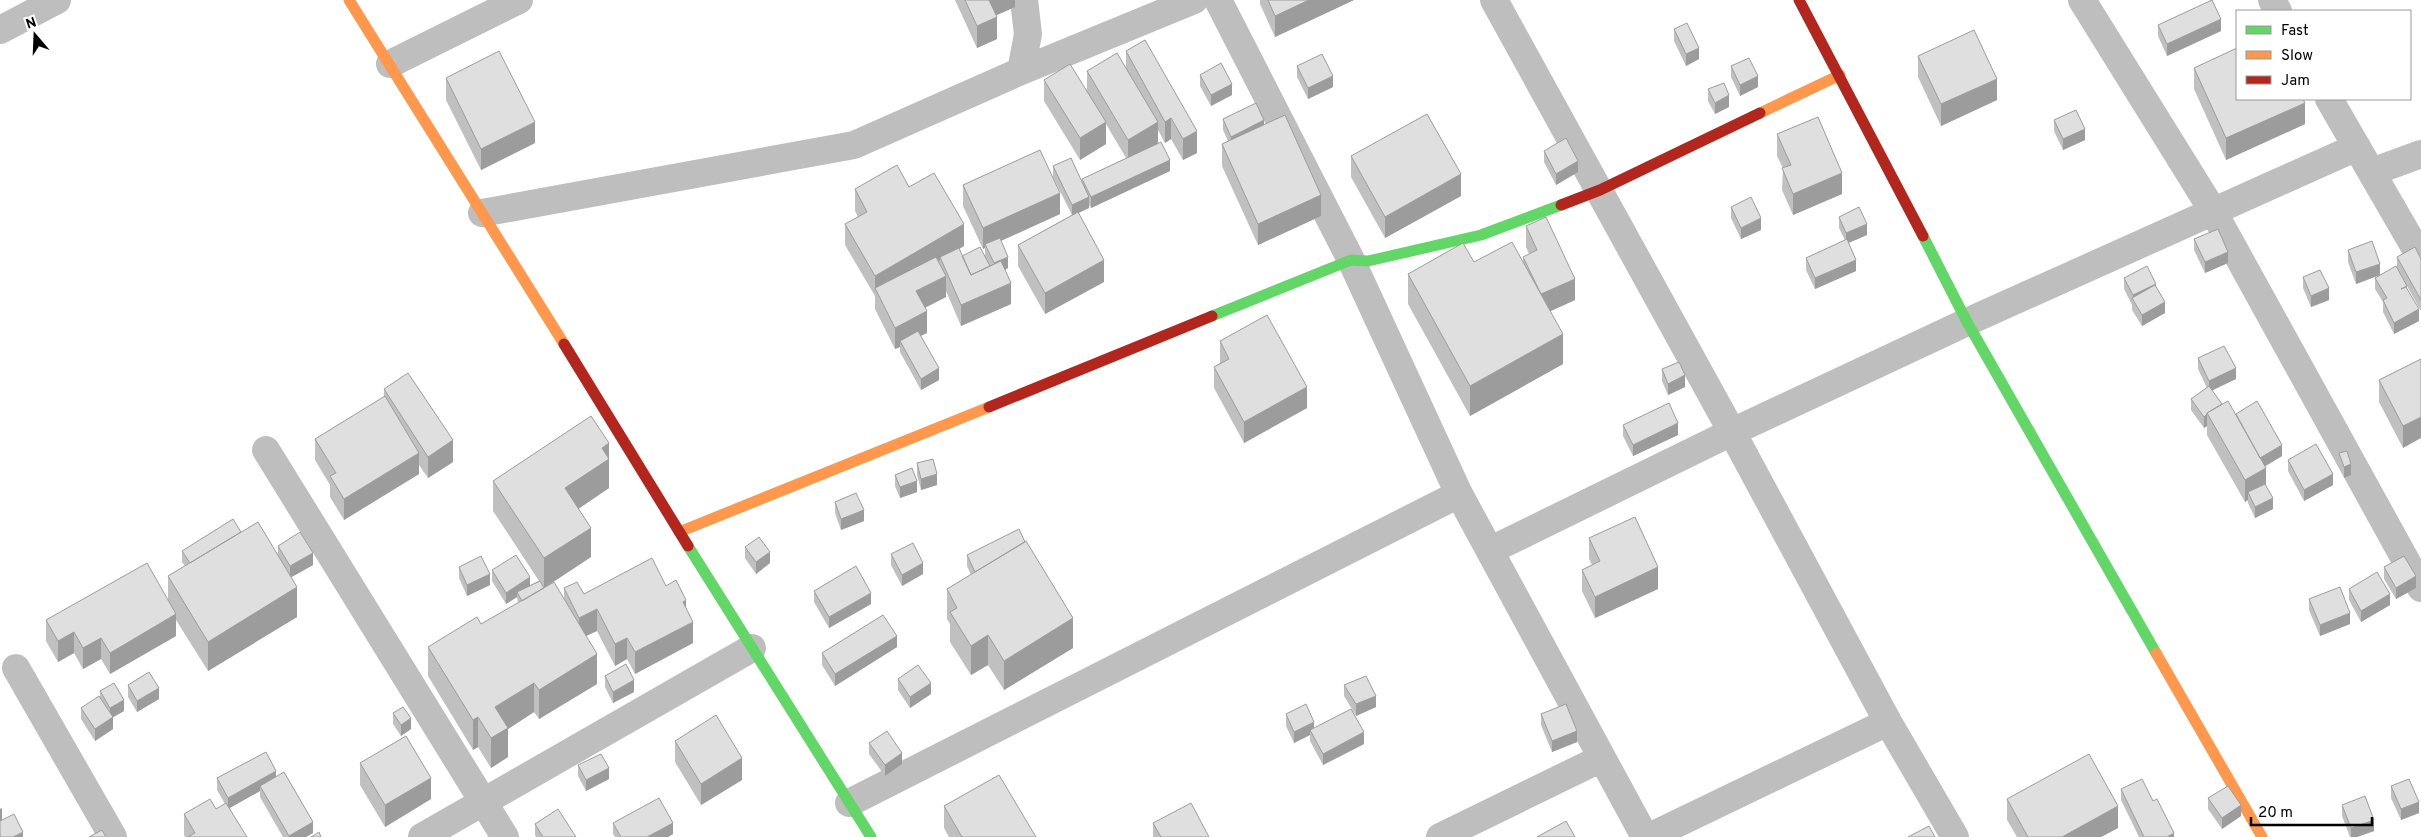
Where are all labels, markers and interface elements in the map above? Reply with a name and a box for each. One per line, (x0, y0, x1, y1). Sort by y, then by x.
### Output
north arrow (10, 10, 60, 60)
legend (2236, 10, 2411, 100)
text: N (24, 14, 39, 34)
text: Fast (2281, 22, 2309, 41)
text: Slow (2281, 47, 2313, 66)
text: Jam (2281, 72, 2310, 91)
scale bar (2251, 794, 2372, 826)
text: 20 m (2258, 804, 2293, 823)

